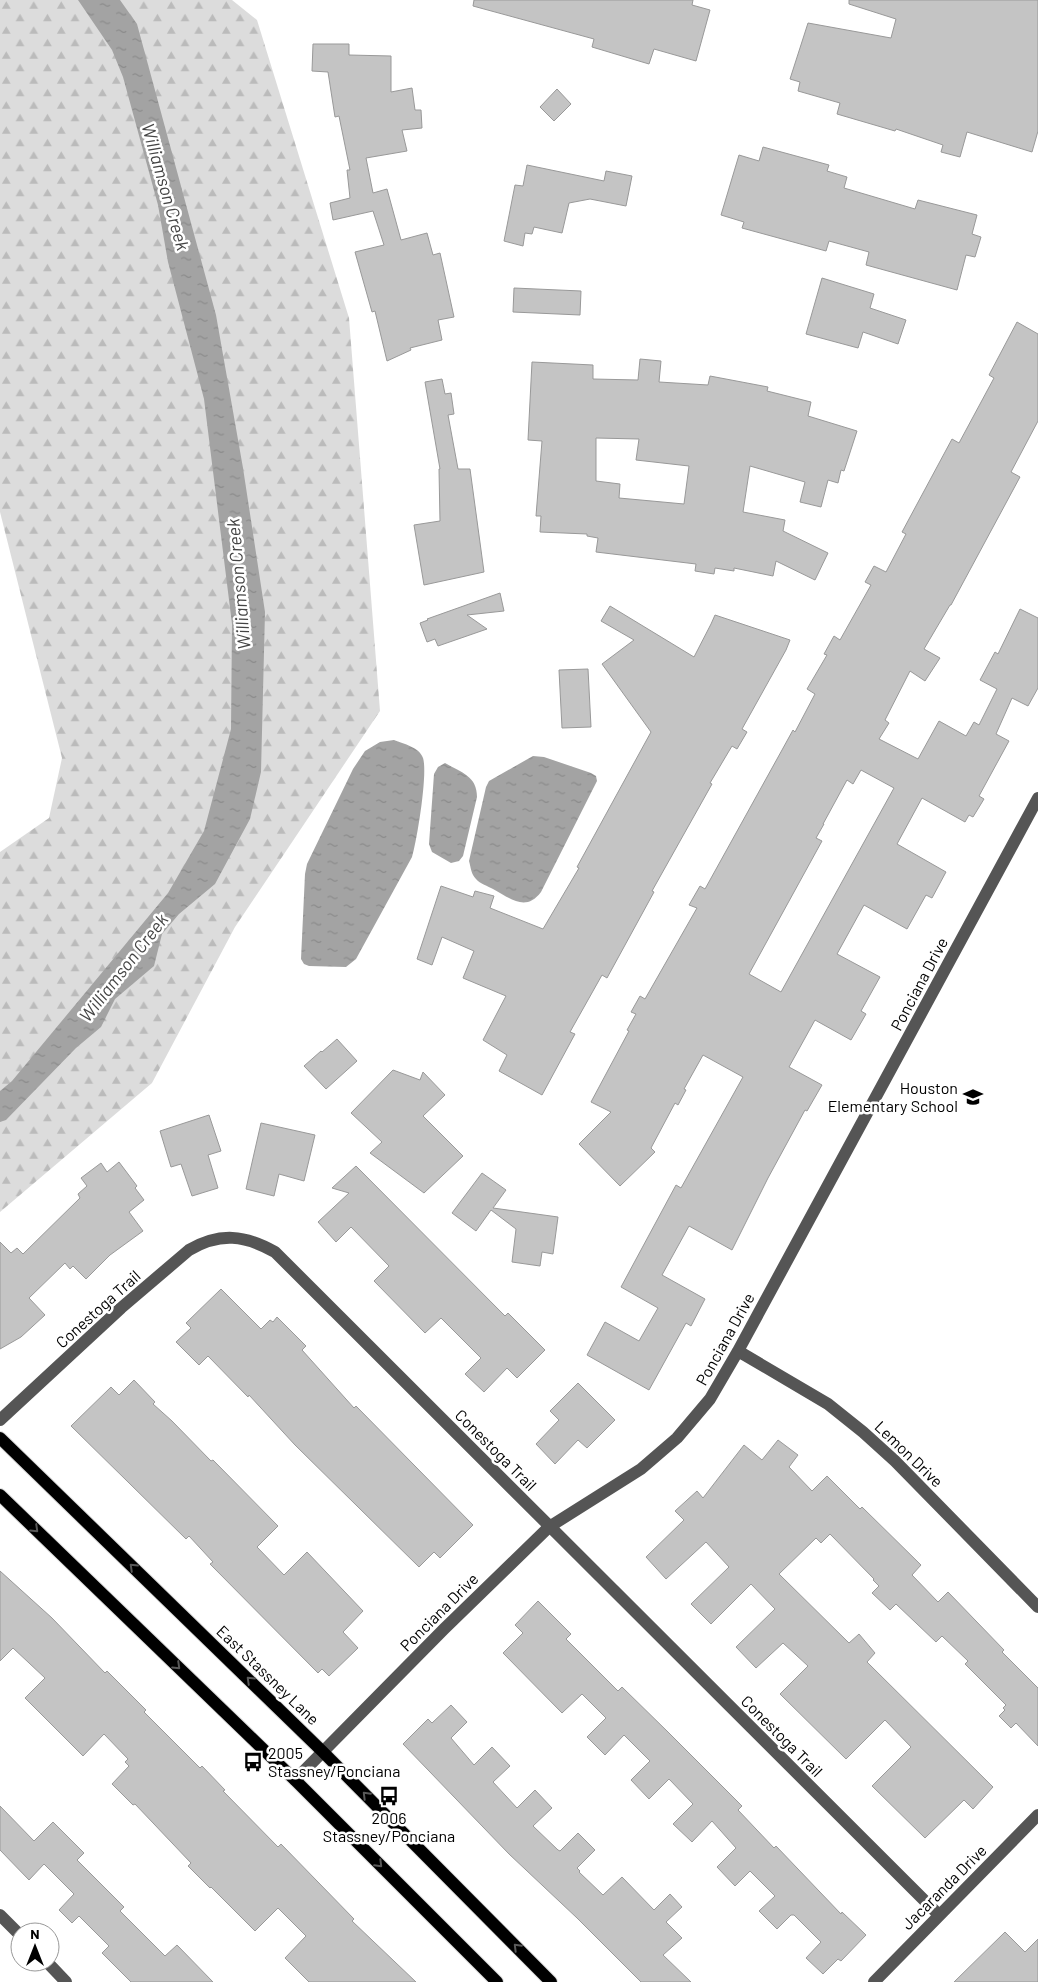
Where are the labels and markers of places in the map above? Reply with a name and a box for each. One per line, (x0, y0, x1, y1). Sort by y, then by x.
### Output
place label: Houston Elementary School (828, 1078, 958, 1115)
school or university icon: Houston Elementary School (962, 1086, 984, 1108)
place label: 2005 Stassney/Ponciana (268, 1743, 400, 1780)
bus stop icon: 2005 Stassney/Ponciana (242, 1751, 264, 1773)
bus stop icon: 2006 Stassney/Ponciana (378, 1785, 400, 1807)
place label: 2006 Stassney/Ponciana (323, 1808, 455, 1845)

